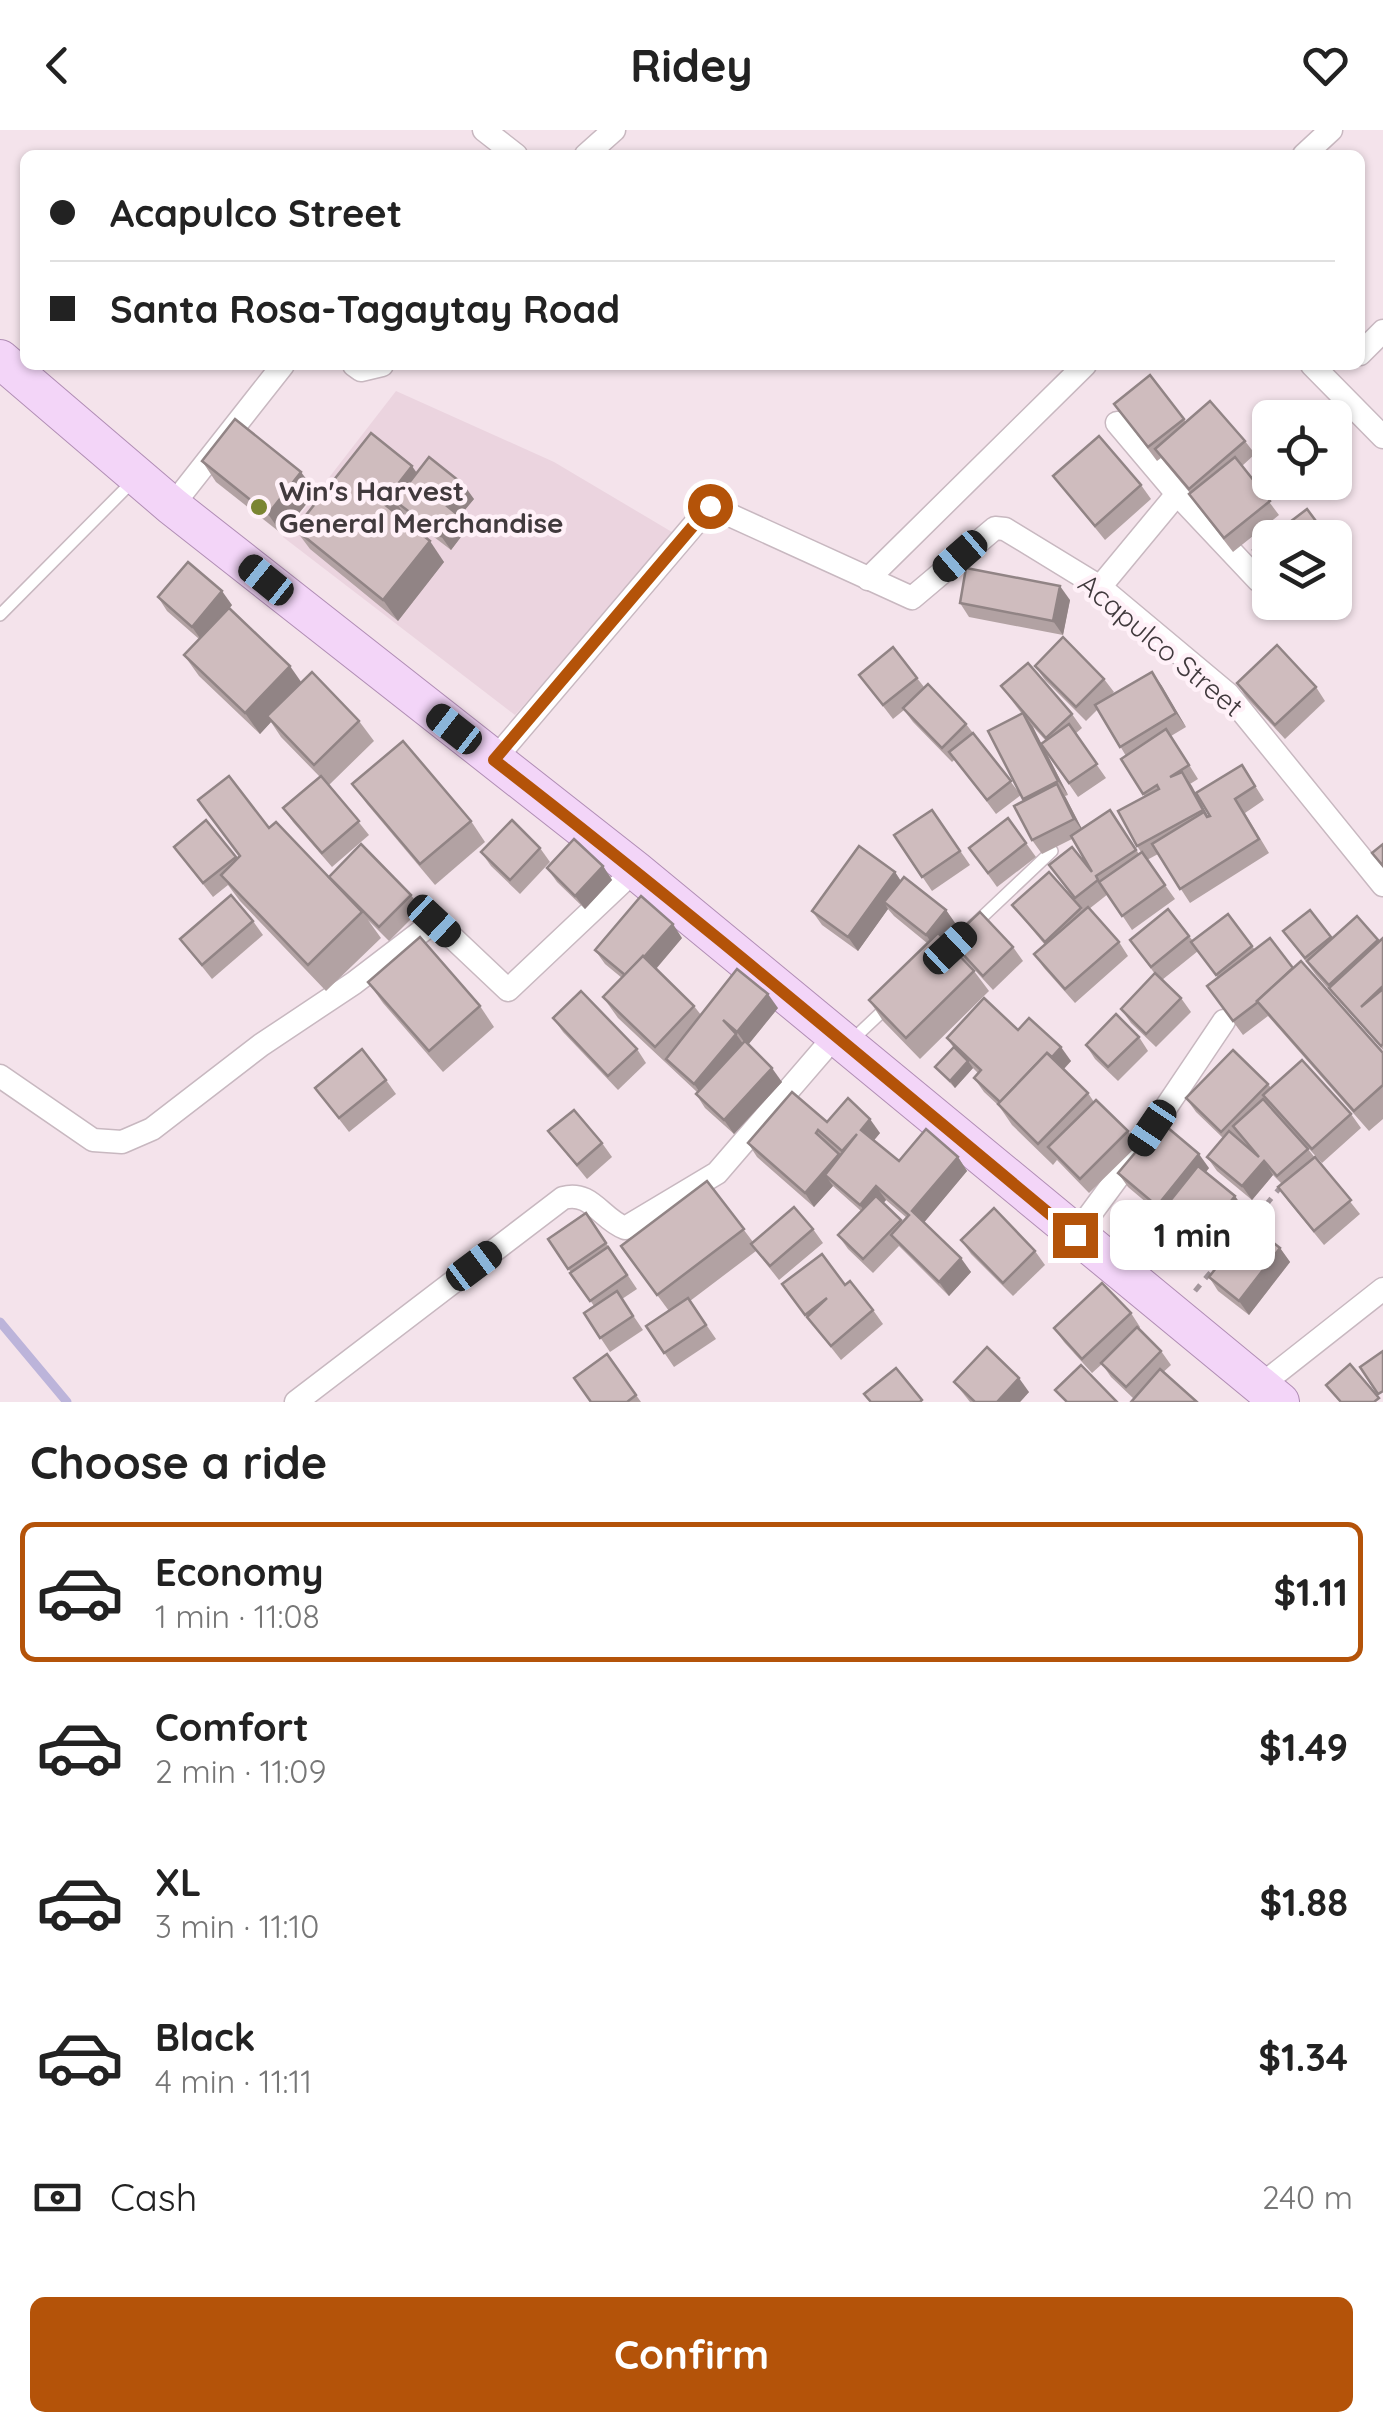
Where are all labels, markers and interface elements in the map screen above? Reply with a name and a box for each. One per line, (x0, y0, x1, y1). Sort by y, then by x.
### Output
text: Ridey (630, 37, 753, 93)
icon: back (30, 38, 85, 93)
icon: heart (1298, 38, 1353, 93)
text: Acapulco Street (110, 189, 402, 237)
text: Santa Rosa-Tagaytay Road (110, 285, 620, 333)
map controls (1252, 400, 1352, 620)
button: locate (1252, 400, 1352, 500)
place label: Win's Harvest General Merchandise (279, 473, 563, 540)
route start (688, 484, 733, 529)
marker: Win's Harvest General Merchandise (248, 496, 270, 518)
button: layers (1252, 520, 1352, 620)
car (928, 525, 992, 587)
car (233, 549, 299, 611)
street label: Acapulco Street (1072, 566, 1251, 724)
car (421, 699, 487, 759)
car (402, 890, 466, 952)
car (918, 917, 982, 979)
car (1123, 1095, 1181, 1161)
callout: 1 min (1110, 1200, 1275, 1270)
route end (1053, 1213, 1098, 1258)
text: 1 min (1154, 1215, 1231, 1255)
car (441, 1236, 507, 1296)
text: Choose a ride (30, 1434, 327, 1490)
icon: car (35, 1547, 125, 1637)
text: Economy (155, 1548, 324, 1596)
text: $1.11 (1273, 1568, 1348, 1616)
text: 1 min · 11:08 (155, 1596, 320, 1636)
icon: car (35, 1702, 125, 1792)
text: Comfort (155, 1703, 309, 1751)
text: $1.49 (1259, 1723, 1348, 1771)
text: 2 min · 11:09 (155, 1751, 326, 1791)
icon: car (35, 1857, 125, 1947)
text: XL (155, 1858, 201, 1906)
text: $1.88 (1259, 1878, 1348, 1926)
text: 3 min · 11:10 (155, 1906, 319, 1946)
icon: car (35, 2012, 125, 2102)
text: Black (155, 2013, 255, 2061)
text: $1.34 (1258, 2033, 1348, 2081)
text: 4 min · 11:11 (155, 2061, 312, 2101)
icon: cash (30, 2170, 85, 2225)
text: Cash (110, 2173, 197, 2221)
text: 240 m (1262, 2177, 1353, 2217)
button: Confirm (30, 2297, 1353, 2412)

